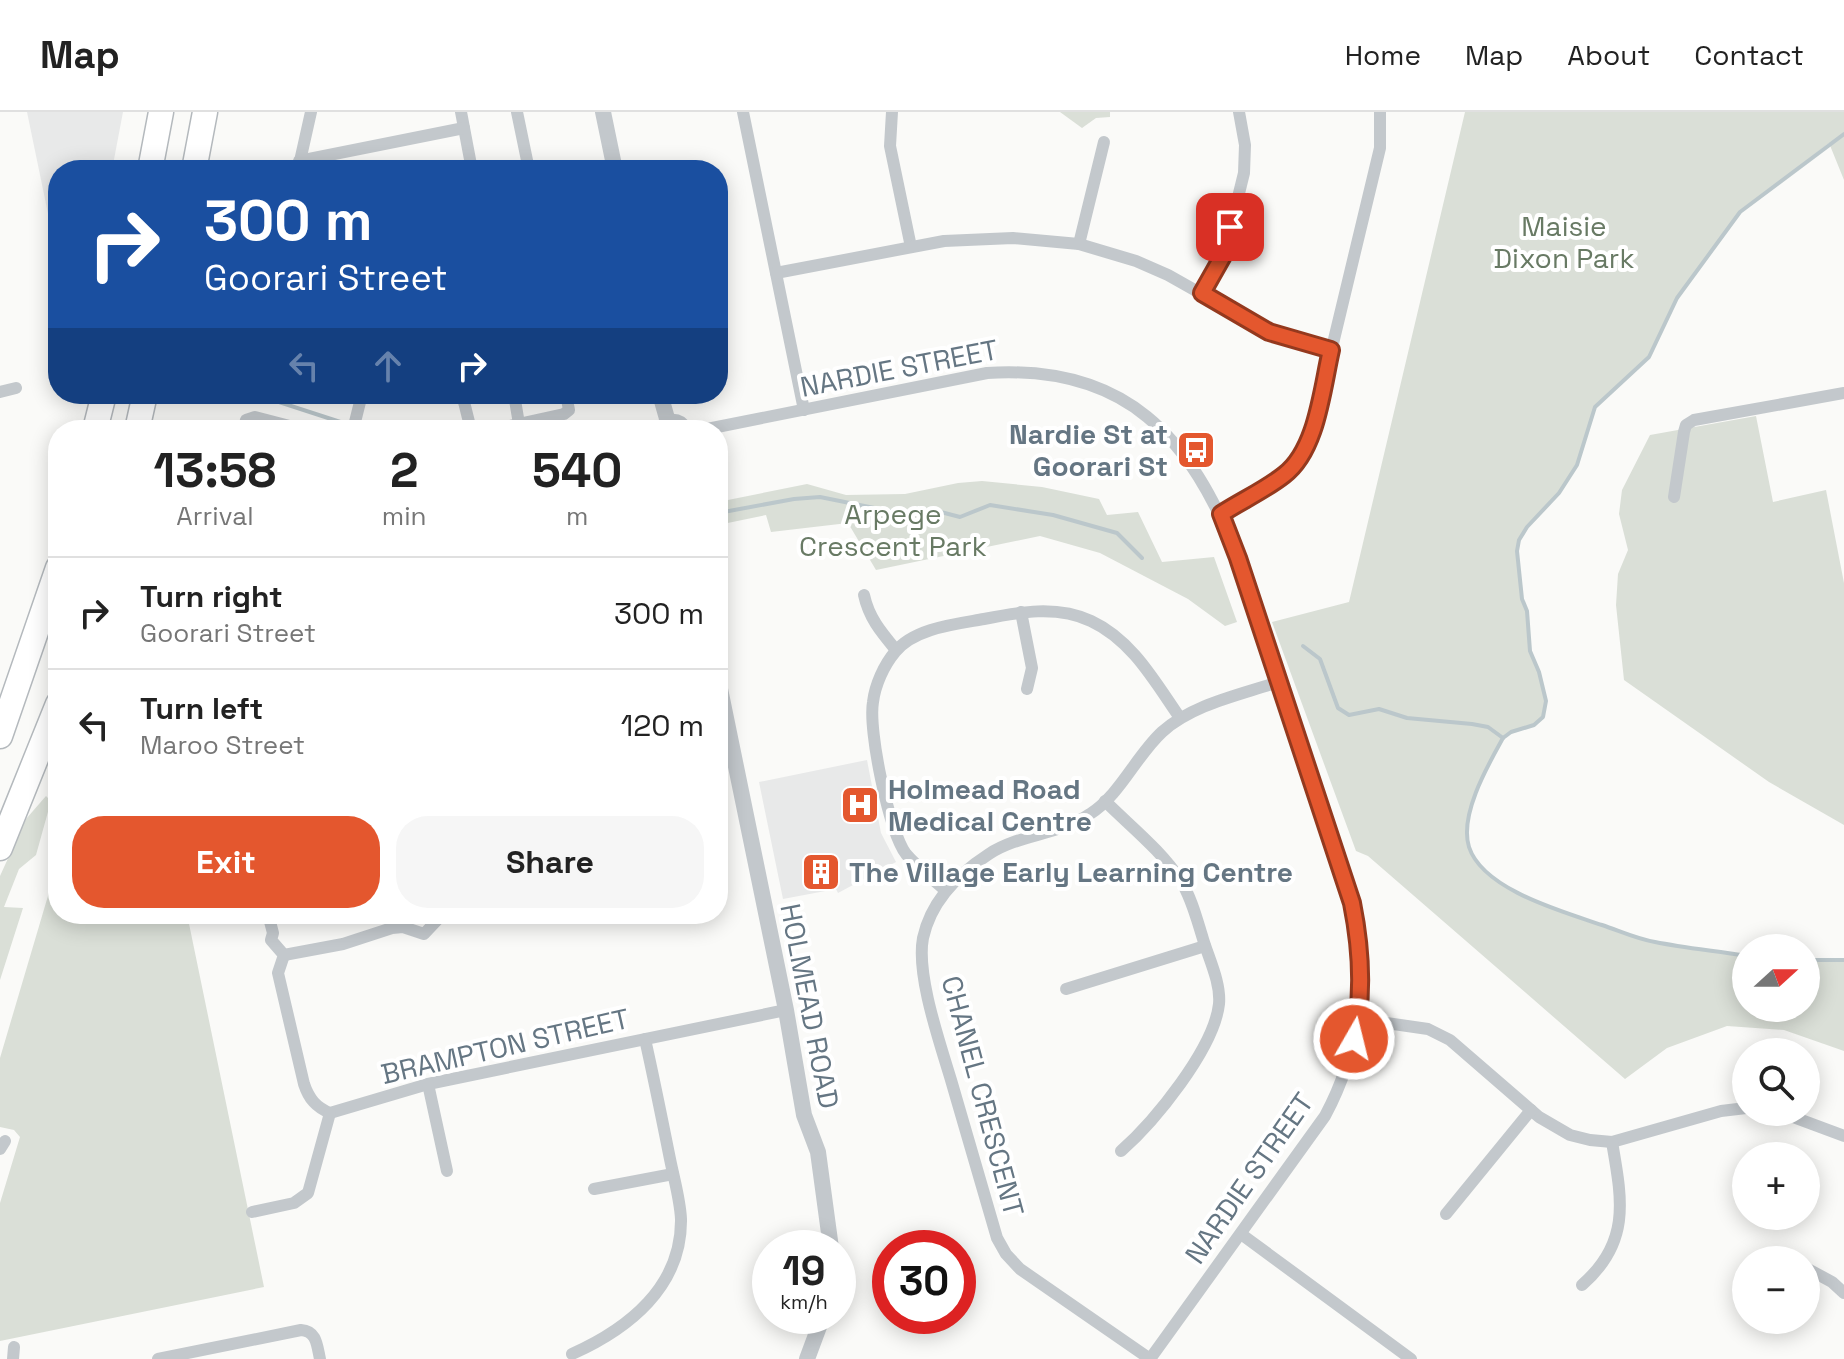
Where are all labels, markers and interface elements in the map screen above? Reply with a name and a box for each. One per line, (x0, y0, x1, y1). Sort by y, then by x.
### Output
text: Map (40, 31, 120, 79)
text: Home (1345, 37, 1421, 73)
text: Map (1465, 37, 1523, 73)
text: About (1567, 37, 1650, 73)
text: Contact (1694, 37, 1804, 73)
text: 300 m (204, 185, 373, 256)
icon: right (72, 192, 176, 296)
pin (1196, 193, 1264, 261)
icon: arrive (1208, 205, 1252, 249)
park label: Maisie Dixon Park (1493, 208, 1635, 276)
text: Goorari Street (204, 255, 448, 301)
street label: NARDIE STREET (797, 331, 1001, 405)
icon: left (282, 344, 326, 388)
icon: ahead (366, 344, 410, 388)
icon: right (450, 344, 494, 388)
place label: Nardie St at Goorari St (1009, 416, 1168, 484)
bus stop icon: Nardie St at Goorari St (1175, 429, 1217, 471)
text: 13:58 (154, 440, 276, 501)
text: 2 (390, 440, 418, 501)
text: 540 (532, 440, 622, 501)
park label: Arpege Crescent Park (799, 496, 987, 564)
text: Arrival (176, 499, 254, 533)
text: min (382, 499, 427, 533)
text: m (566, 499, 588, 533)
text: Turn right (140, 577, 283, 616)
icon: right (72, 591, 116, 635)
text: 300 m (614, 594, 704, 633)
text: Goorari Street (140, 616, 316, 650)
text: Turn left (140, 689, 263, 728)
icon: left (72, 703, 116, 747)
text: 120 m (621, 706, 704, 745)
text: Maroo Street (140, 728, 305, 762)
place label: Holmead Road Medical Centre (888, 771, 1092, 839)
hospital icon: Holmead Road Medical Centre (839, 784, 881, 826)
button: Exit (72, 816, 380, 908)
button: Share (396, 816, 704, 908)
building icon: The Village Early Learning Centre (800, 851, 842, 893)
place label: The Village Early Learning Centre (849, 854, 1293, 890)
street label: HOLMEAD ROAD (772, 900, 848, 1112)
north arrow (1732, 934, 1820, 1022)
map controls (1732, 934, 1820, 1334)
street label: CHANEL CRESCENT (934, 972, 1032, 1220)
position arrow (1312, 997, 1396, 1081)
street label: BRAMPTON STREET (378, 1000, 632, 1092)
button: search (1732, 1038, 1820, 1126)
street label: NARDIE STREET (1177, 1085, 1321, 1271)
button: + (1732, 1142, 1820, 1230)
speed limit sign: 30 (872, 1230, 976, 1334)
text: 19 (783, 1246, 825, 1297)
button: − (1732, 1246, 1820, 1334)
text: km/h (780, 1289, 828, 1315)

